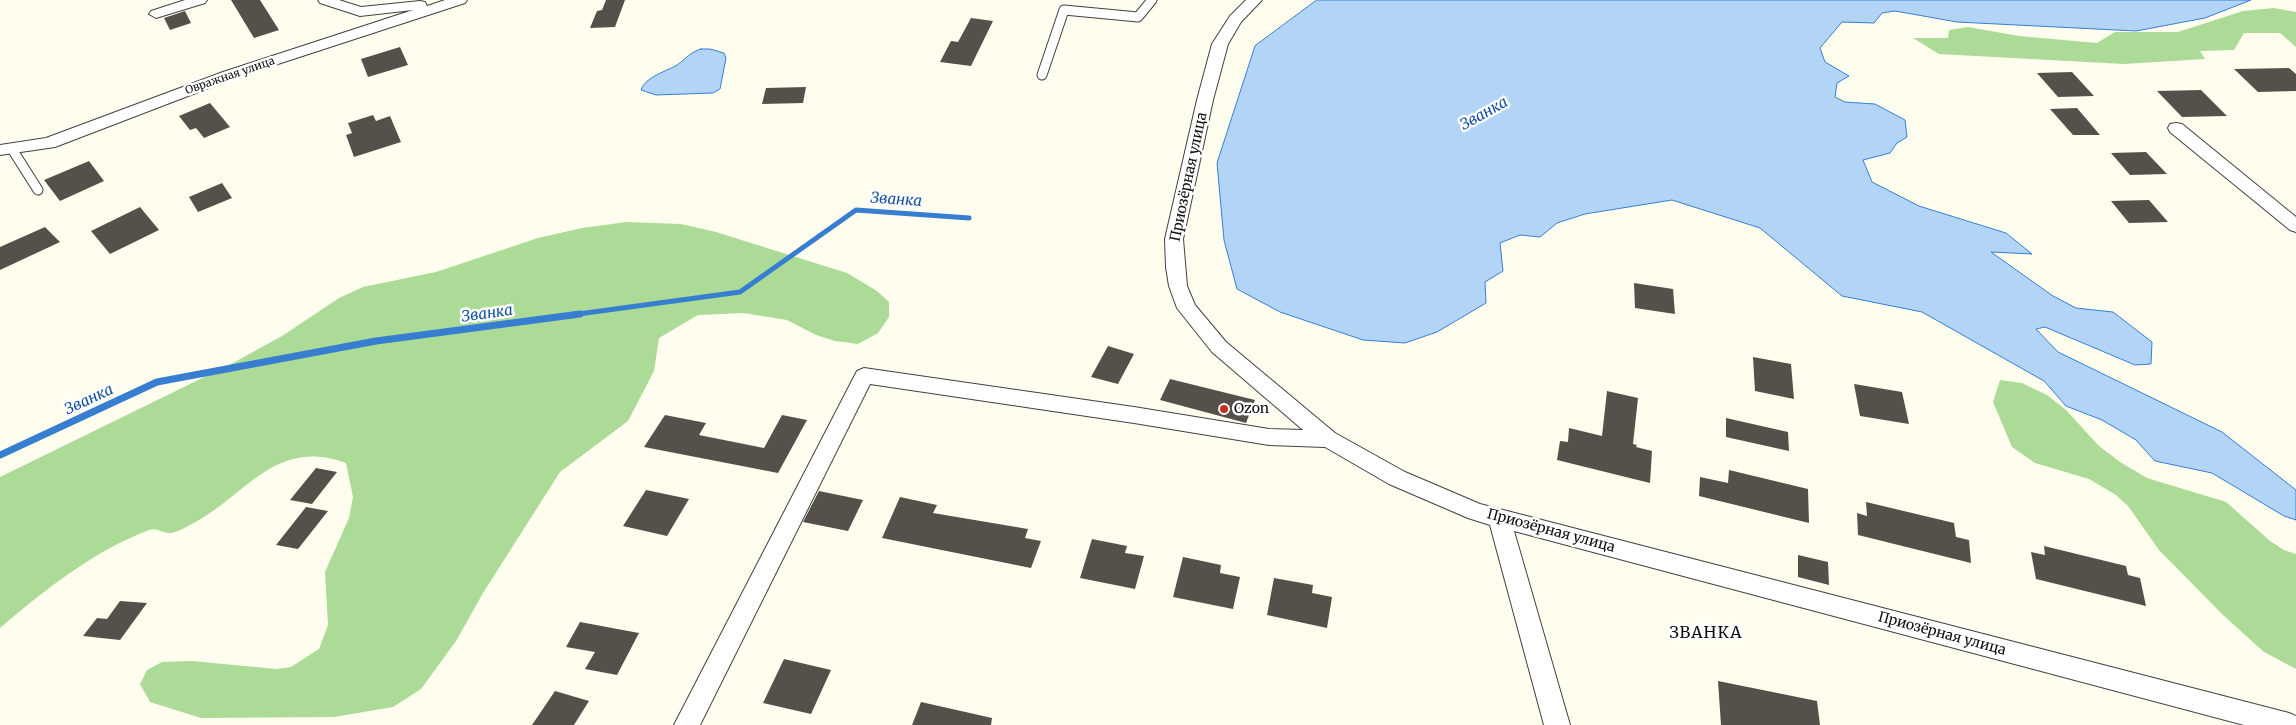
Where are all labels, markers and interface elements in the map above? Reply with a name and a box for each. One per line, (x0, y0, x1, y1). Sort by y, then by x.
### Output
street label: Овражная улица (184, 55, 276, 97)
water label: Званка (1457, 94, 1511, 134)
street label: Приозёрная улица (1167, 111, 1211, 243)
water label: Званка (870, 189, 922, 211)
water label: Званка (460, 301, 514, 327)
water label: Званка (62, 381, 116, 419)
place label: Ozon (1234, 401, 1269, 417)
marker: Ozon (1218, 403, 1230, 415)
street label: Приозёрная улица (1485, 506, 1617, 556)
street label: Приозёрная улица (1876, 609, 2008, 659)
district label: ЗВАНКА (1669, 623, 1743, 643)

